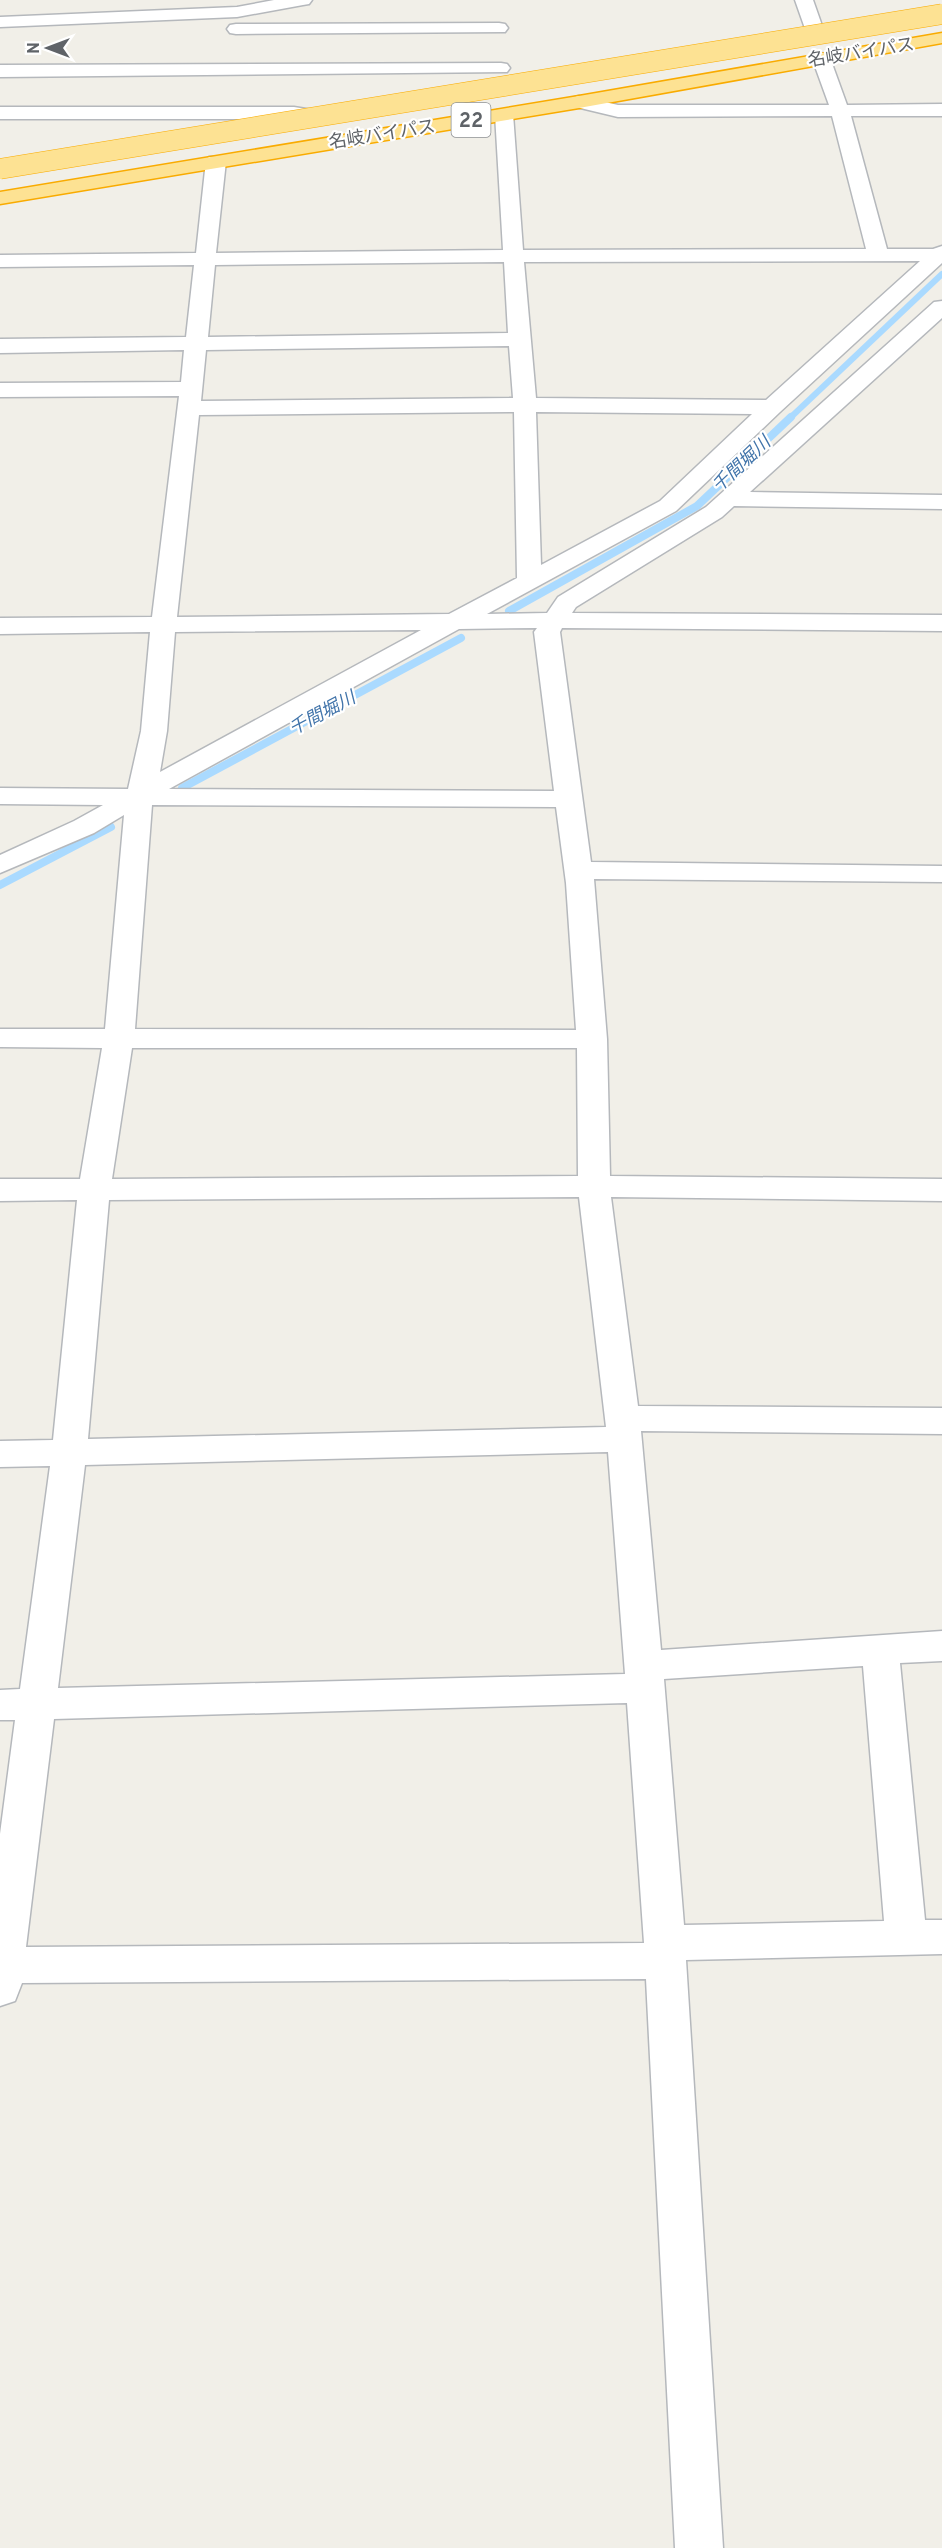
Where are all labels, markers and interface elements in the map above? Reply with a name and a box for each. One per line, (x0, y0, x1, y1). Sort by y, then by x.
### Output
north arrow (18, 18, 78, 78)
street label: 名岐バイパス (806, 34, 916, 73)
text: N (25, 42, 45, 54)
road number: 22 (452, 103, 490, 137)
street label: 名岐バイパス (327, 116, 437, 155)
water label: 千間堀川 (708, 431, 778, 498)
water label: 千間堀川 (286, 686, 362, 741)

